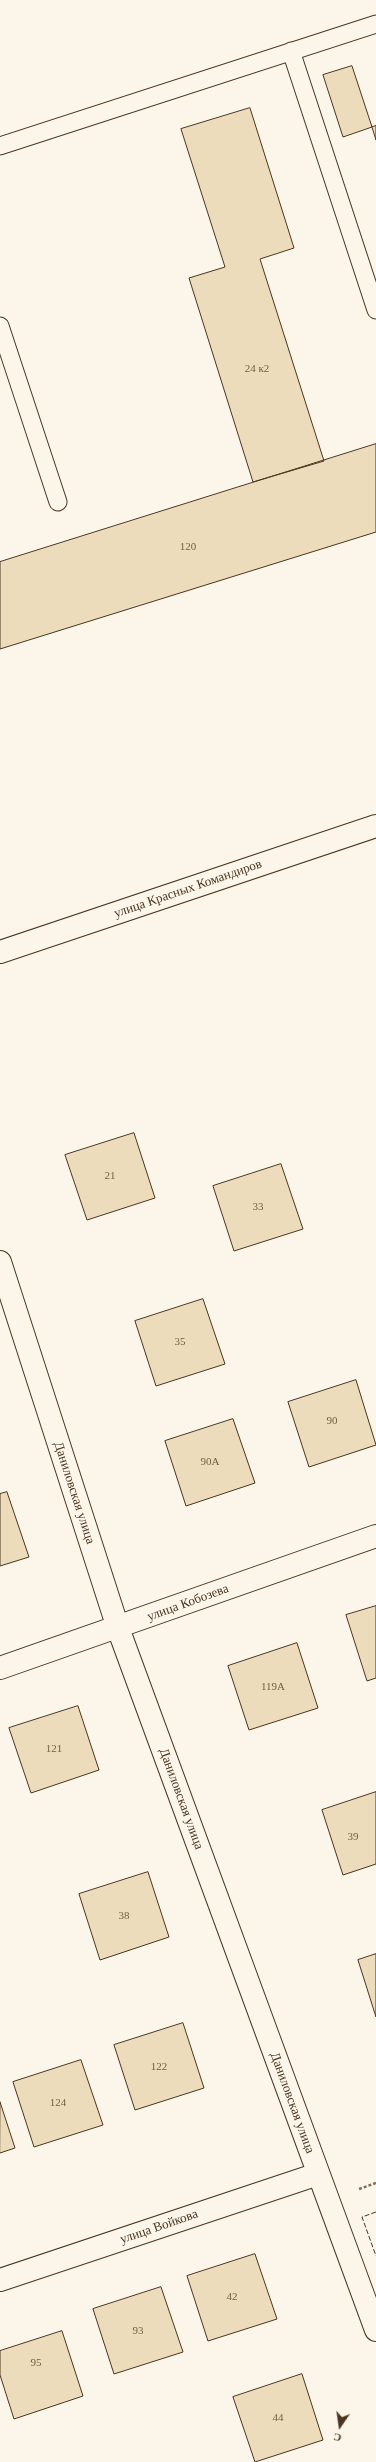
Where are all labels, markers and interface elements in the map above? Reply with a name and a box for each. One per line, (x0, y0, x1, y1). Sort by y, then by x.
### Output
house number: 24 к2 (245, 362, 269, 376)
house number: 120 (180, 540, 196, 554)
street label: улица Красных Командиров (112, 856, 264, 922)
house number: 21 (104, 1169, 116, 1183)
house number: 33 (252, 1200, 264, 1214)
house number: 35 (174, 1335, 186, 1349)
house number: 90 (326, 1414, 338, 1428)
street label: Даниловская улица (50, 1440, 98, 1546)
house number: 90А (201, 1455, 219, 1469)
street label: улица Кобозева (145, 1581, 231, 1625)
house number: 119А (261, 1680, 285, 1694)
house number: 121 (46, 1742, 62, 1756)
street label: Даниловская улица (155, 1746, 207, 1852)
house number: 39 (348, 1830, 358, 1844)
house number: 38 (118, 1909, 130, 1923)
street label: Даниловская улица (266, 2050, 318, 2156)
house number: 122 (151, 2060, 167, 2074)
house number: 124 (50, 2096, 66, 2110)
street label: улица Войкова (118, 2206, 200, 2248)
house number: 42 (226, 2290, 238, 2304)
house number: 93 (132, 2324, 144, 2338)
house number: 95 (30, 2356, 42, 2370)
north arrow (320, 2406, 360, 2446)
house number: 44 (272, 2411, 284, 2425)
text: С (332, 2431, 343, 2444)

